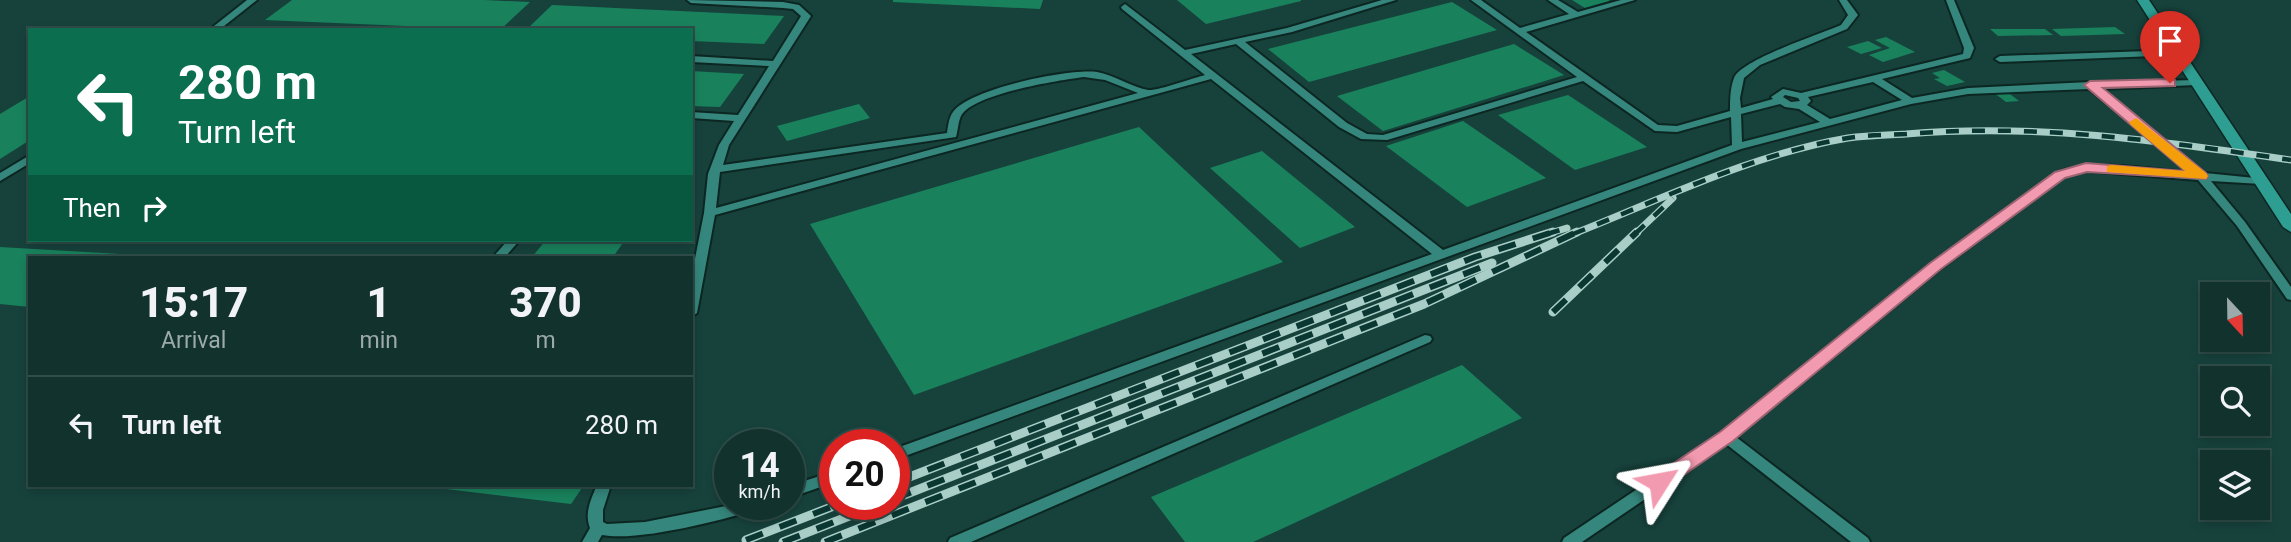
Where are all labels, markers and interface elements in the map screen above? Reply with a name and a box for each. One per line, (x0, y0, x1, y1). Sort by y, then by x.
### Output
pin (2140, 11, 2200, 83)
icon: arrive (2151, 22, 2189, 60)
text: 280 m (178, 54, 317, 111)
icon: left (63, 56, 154, 147)
text: Turn left (178, 113, 296, 151)
icon: right (135, 189, 173, 227)
text: Then (63, 193, 121, 223)
text: 15:17 (139, 278, 248, 327)
text: 1 (367, 278, 391, 327)
text: 370 (509, 278, 582, 327)
north arrow (2200, 282, 2270, 352)
map controls (2200, 282, 2270, 520)
text: Arrival (161, 327, 226, 354)
text: min (359, 327, 398, 354)
text: m (535, 327, 556, 354)
button: search (2200, 366, 2270, 436)
icon: left (63, 406, 101, 444)
text: Turn left (122, 410, 221, 440)
text: 280 m (585, 410, 658, 440)
speed limit sign: 20 (819, 429, 910, 520)
text: 14 (739, 445, 780, 486)
position arrow (1622, 445, 1696, 519)
button: layers (2200, 450, 2270, 520)
text: km/h (738, 481, 781, 502)

